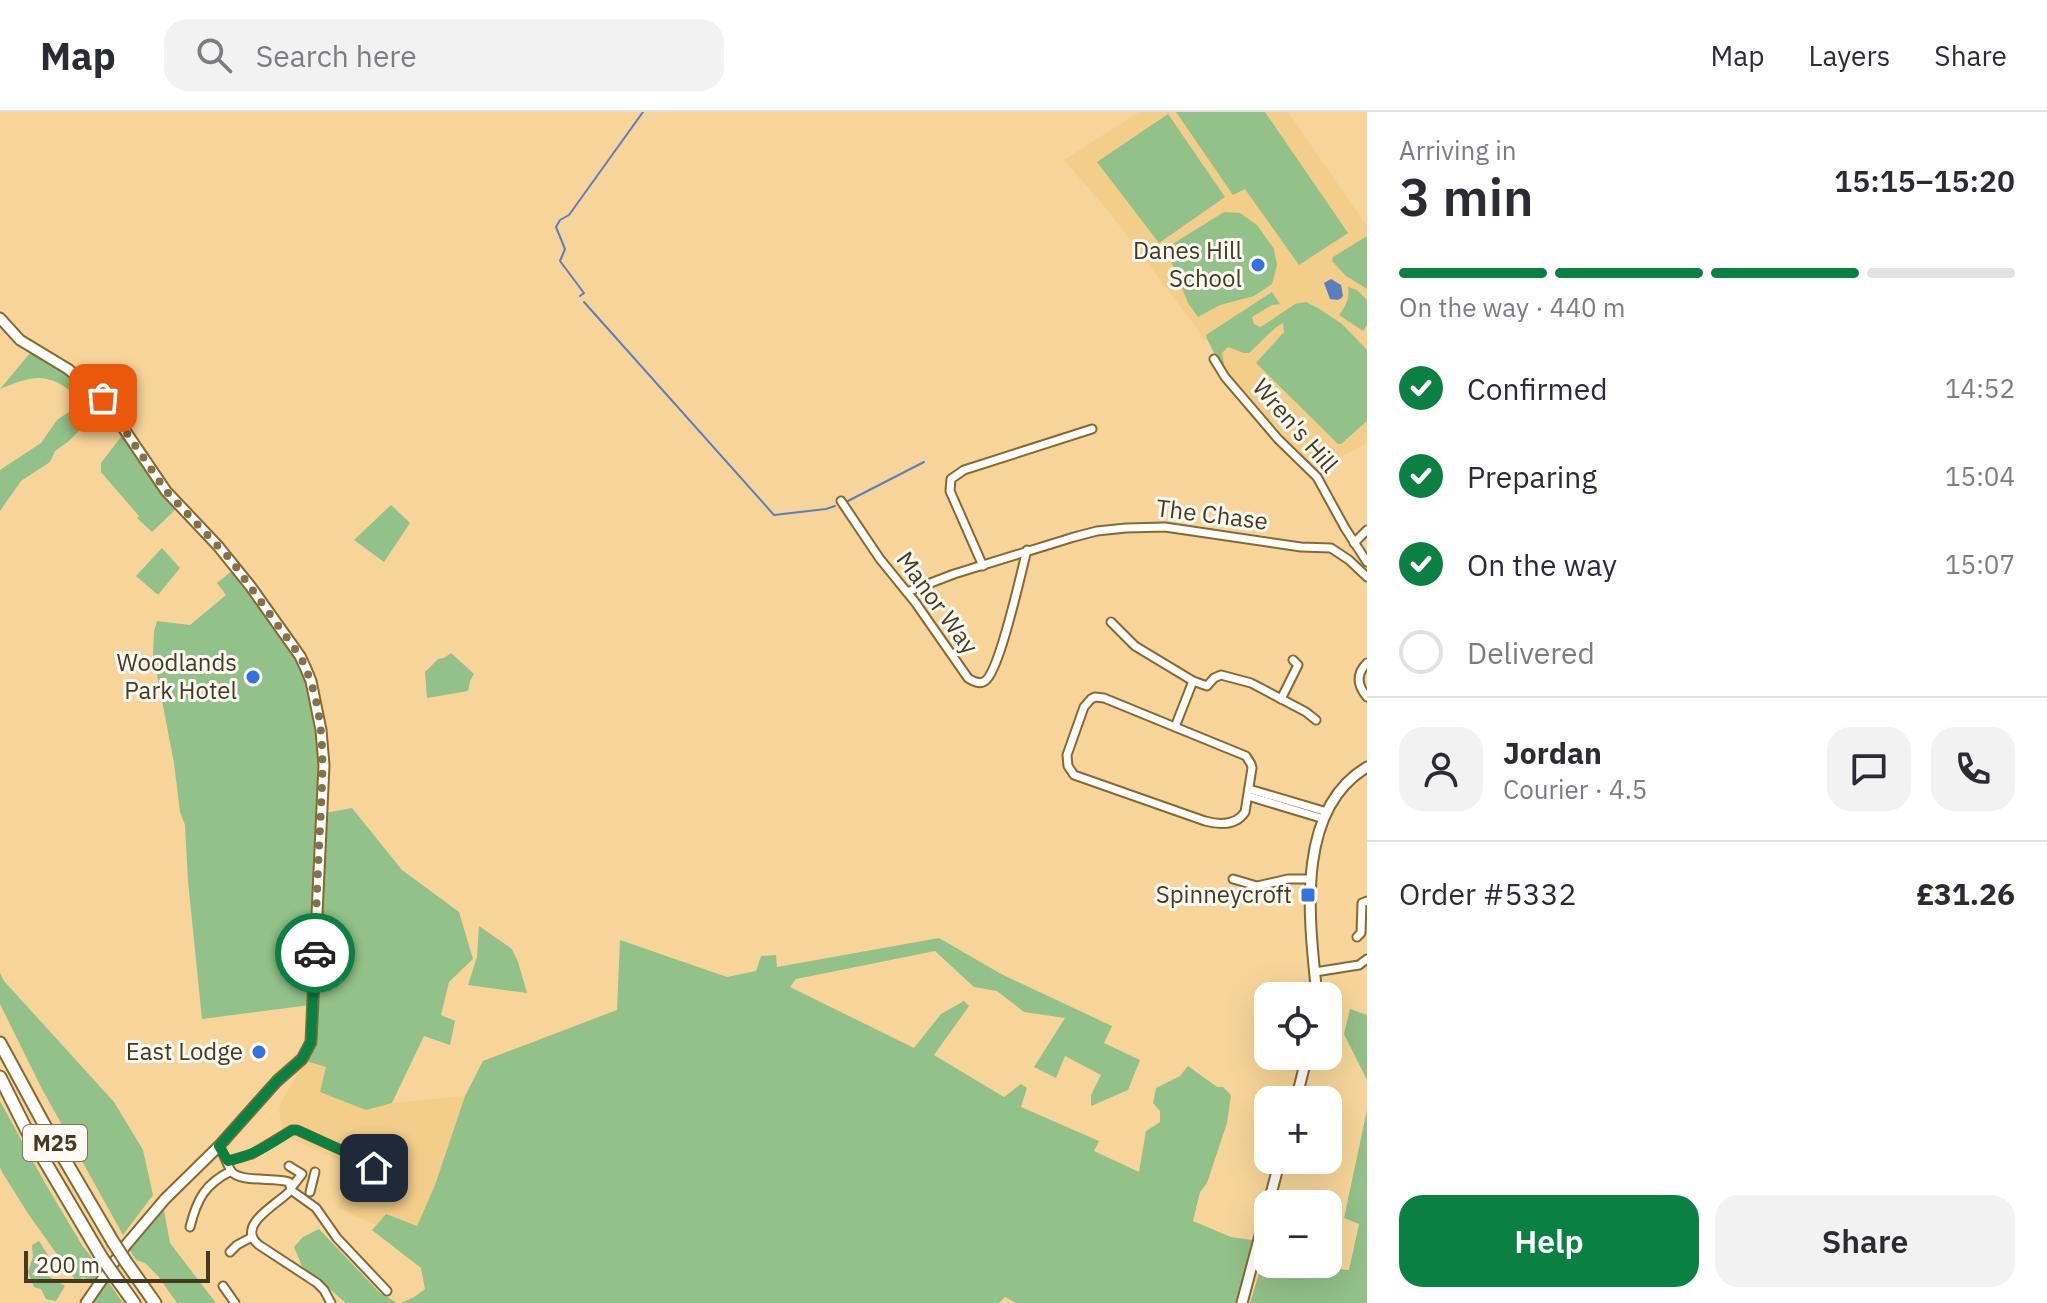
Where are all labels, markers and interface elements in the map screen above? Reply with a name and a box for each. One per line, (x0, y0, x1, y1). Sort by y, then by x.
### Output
search box (164, 19, 724, 91)
text: Map (40, 31, 116, 80)
icon: search (192, 33, 236, 77)
text: Search here (256, 36, 417, 75)
text: Map (1710, 37, 1764, 74)
text: Layers (1808, 37, 1890, 74)
text: Share (1934, 37, 2007, 74)
text: Arriving in (1399, 133, 1516, 167)
text: 15:15–15:20 (1834, 161, 2015, 200)
text: 3 min (1399, 163, 1534, 230)
place label: Danes Hill School (1133, 234, 1242, 294)
marker: Danes Hill School (1249, 256, 1267, 274)
text: On the way · 440 m (1399, 290, 1625, 324)
pin (69, 364, 137, 432)
icon: check (1399, 366, 1443, 410)
text: Confirmed (1467, 369, 1608, 408)
street label: Wren's Hill (1246, 371, 1346, 479)
text: 14:52 (1945, 371, 2015, 405)
icon: bag (81, 376, 125, 420)
icon: check (1399, 454, 1443, 498)
text: Preparing (1467, 457, 1597, 496)
text: 15:04 (1945, 459, 2015, 493)
street label: The Chase (1154, 491, 1270, 537)
icon: check (1399, 542, 1443, 586)
street label: Manor Way (890, 545, 986, 660)
text: On the way (1467, 545, 1617, 584)
text: 15:07 (1945, 547, 2015, 581)
text: Delivered (1467, 633, 1595, 672)
place label: Woodlands Park Hotel (117, 646, 237, 706)
marker: Woodlands Park Hotel (244, 668, 262, 686)
button: person (1399, 727, 1483, 811)
button: chat (1827, 727, 1911, 811)
button: phone (1931, 727, 2015, 811)
text: Jordan (1503, 733, 1602, 772)
text: Courier · 4.5 (1503, 772, 1647, 806)
text: Order #5332 (1399, 874, 1576, 913)
text: £31.26 (1916, 874, 2015, 913)
place label: Spinneycroft (1156, 878, 1292, 910)
marker: Spinneycroft (1299, 886, 1317, 904)
courier (275, 913, 355, 993)
icon: car (293, 931, 337, 975)
map controls (1254, 982, 1342, 1278)
button: locate (1254, 982, 1342, 1070)
place label: East Lodge (126, 1035, 243, 1067)
marker: East Lodge (250, 1043, 268, 1061)
button: + (1254, 1086, 1342, 1174)
road number: M25 (23, 1125, 87, 1161)
pin (340, 1134, 408, 1202)
icon: home (352, 1146, 396, 1190)
button: − (1254, 1190, 1342, 1278)
button: Help (1399, 1195, 1699, 1287)
button: Share (1715, 1195, 2015, 1287)
scale bar (24, 1247, 210, 1283)
text: 200 m (36, 1250, 100, 1279)

